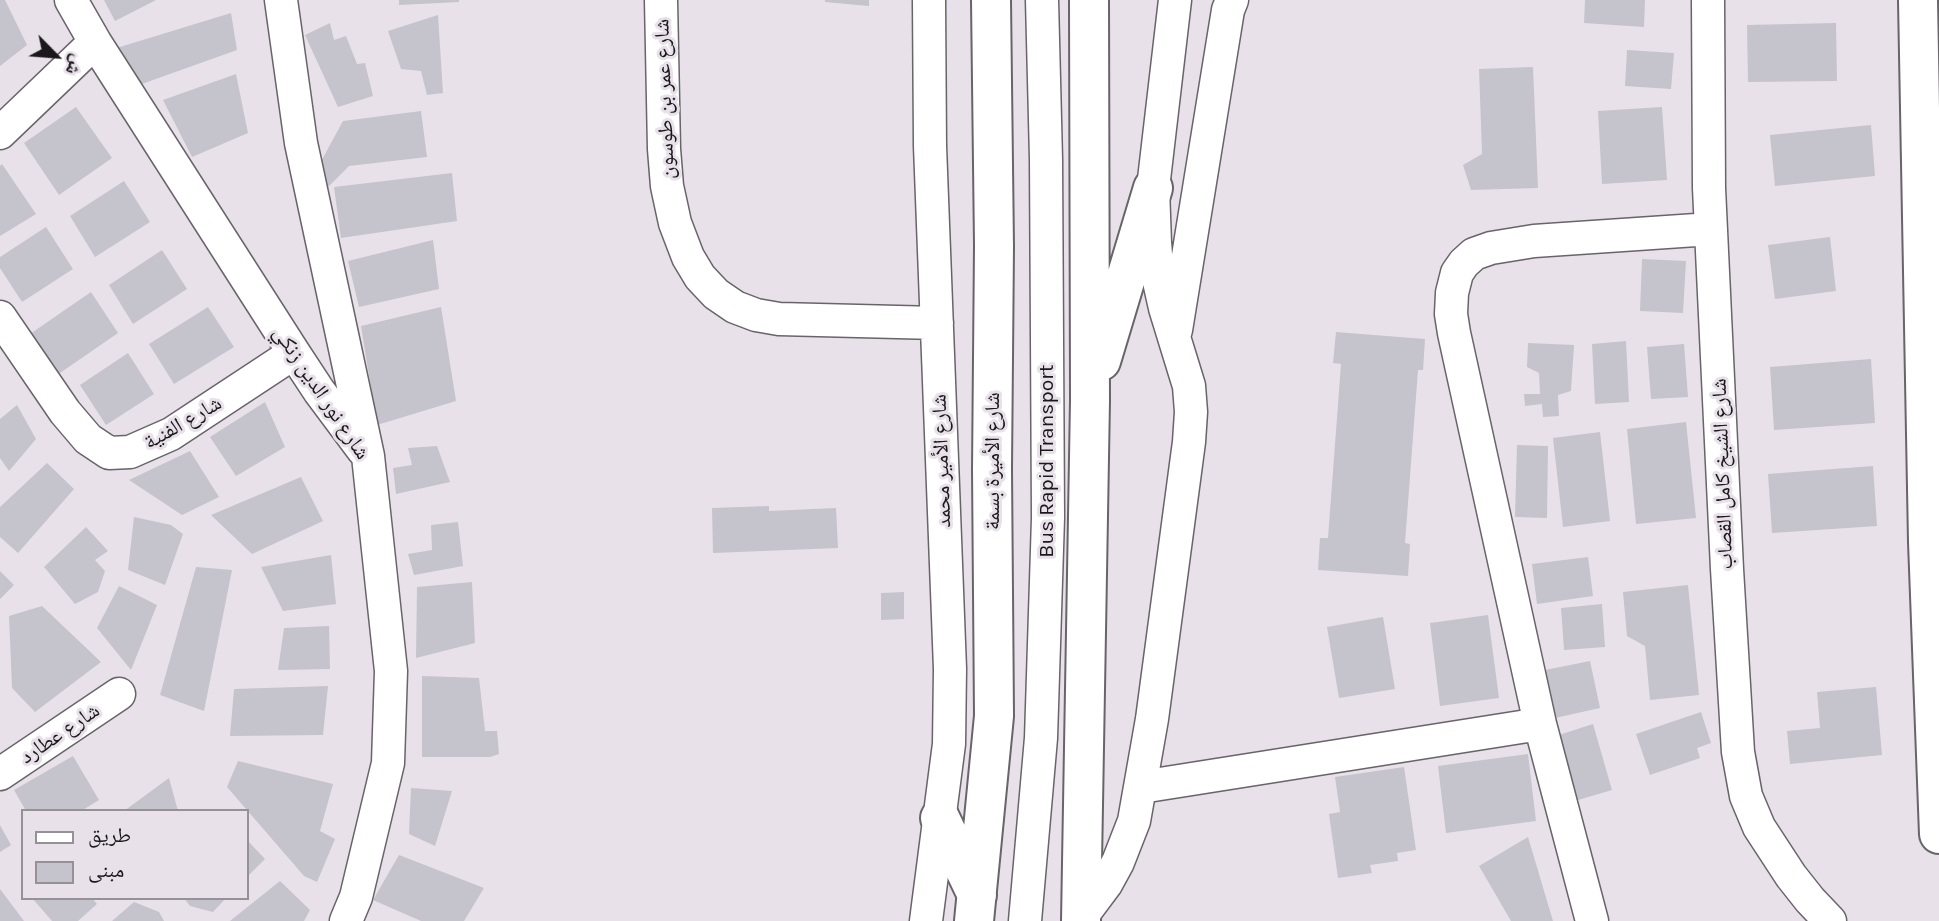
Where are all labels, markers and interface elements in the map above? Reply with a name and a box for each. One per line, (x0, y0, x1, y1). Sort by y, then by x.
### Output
street label: شارع عمر بن طوسون (650, 18, 680, 180)
north arrow (21, 21, 91, 91)
text: ش (61, 51, 89, 79)
street label: شارع نور الدين زنكي (267, 322, 375, 464)
street label: Bus Rapid Transport (1034, 364, 1060, 558)
street label: شارع الشيخ كامل القصاب (1707, 378, 1739, 570)
street label: شارع الفنية (140, 391, 226, 455)
street label: شارع الأميرة بسمة (980, 392, 1006, 530)
street label: شارع الأمير محمد (927, 394, 957, 528)
street label: شارع عطارد (15, 698, 105, 770)
legend (21, 809, 248, 900)
text: طريق (88, 823, 131, 847)
text: مبنى (88, 858, 124, 882)

